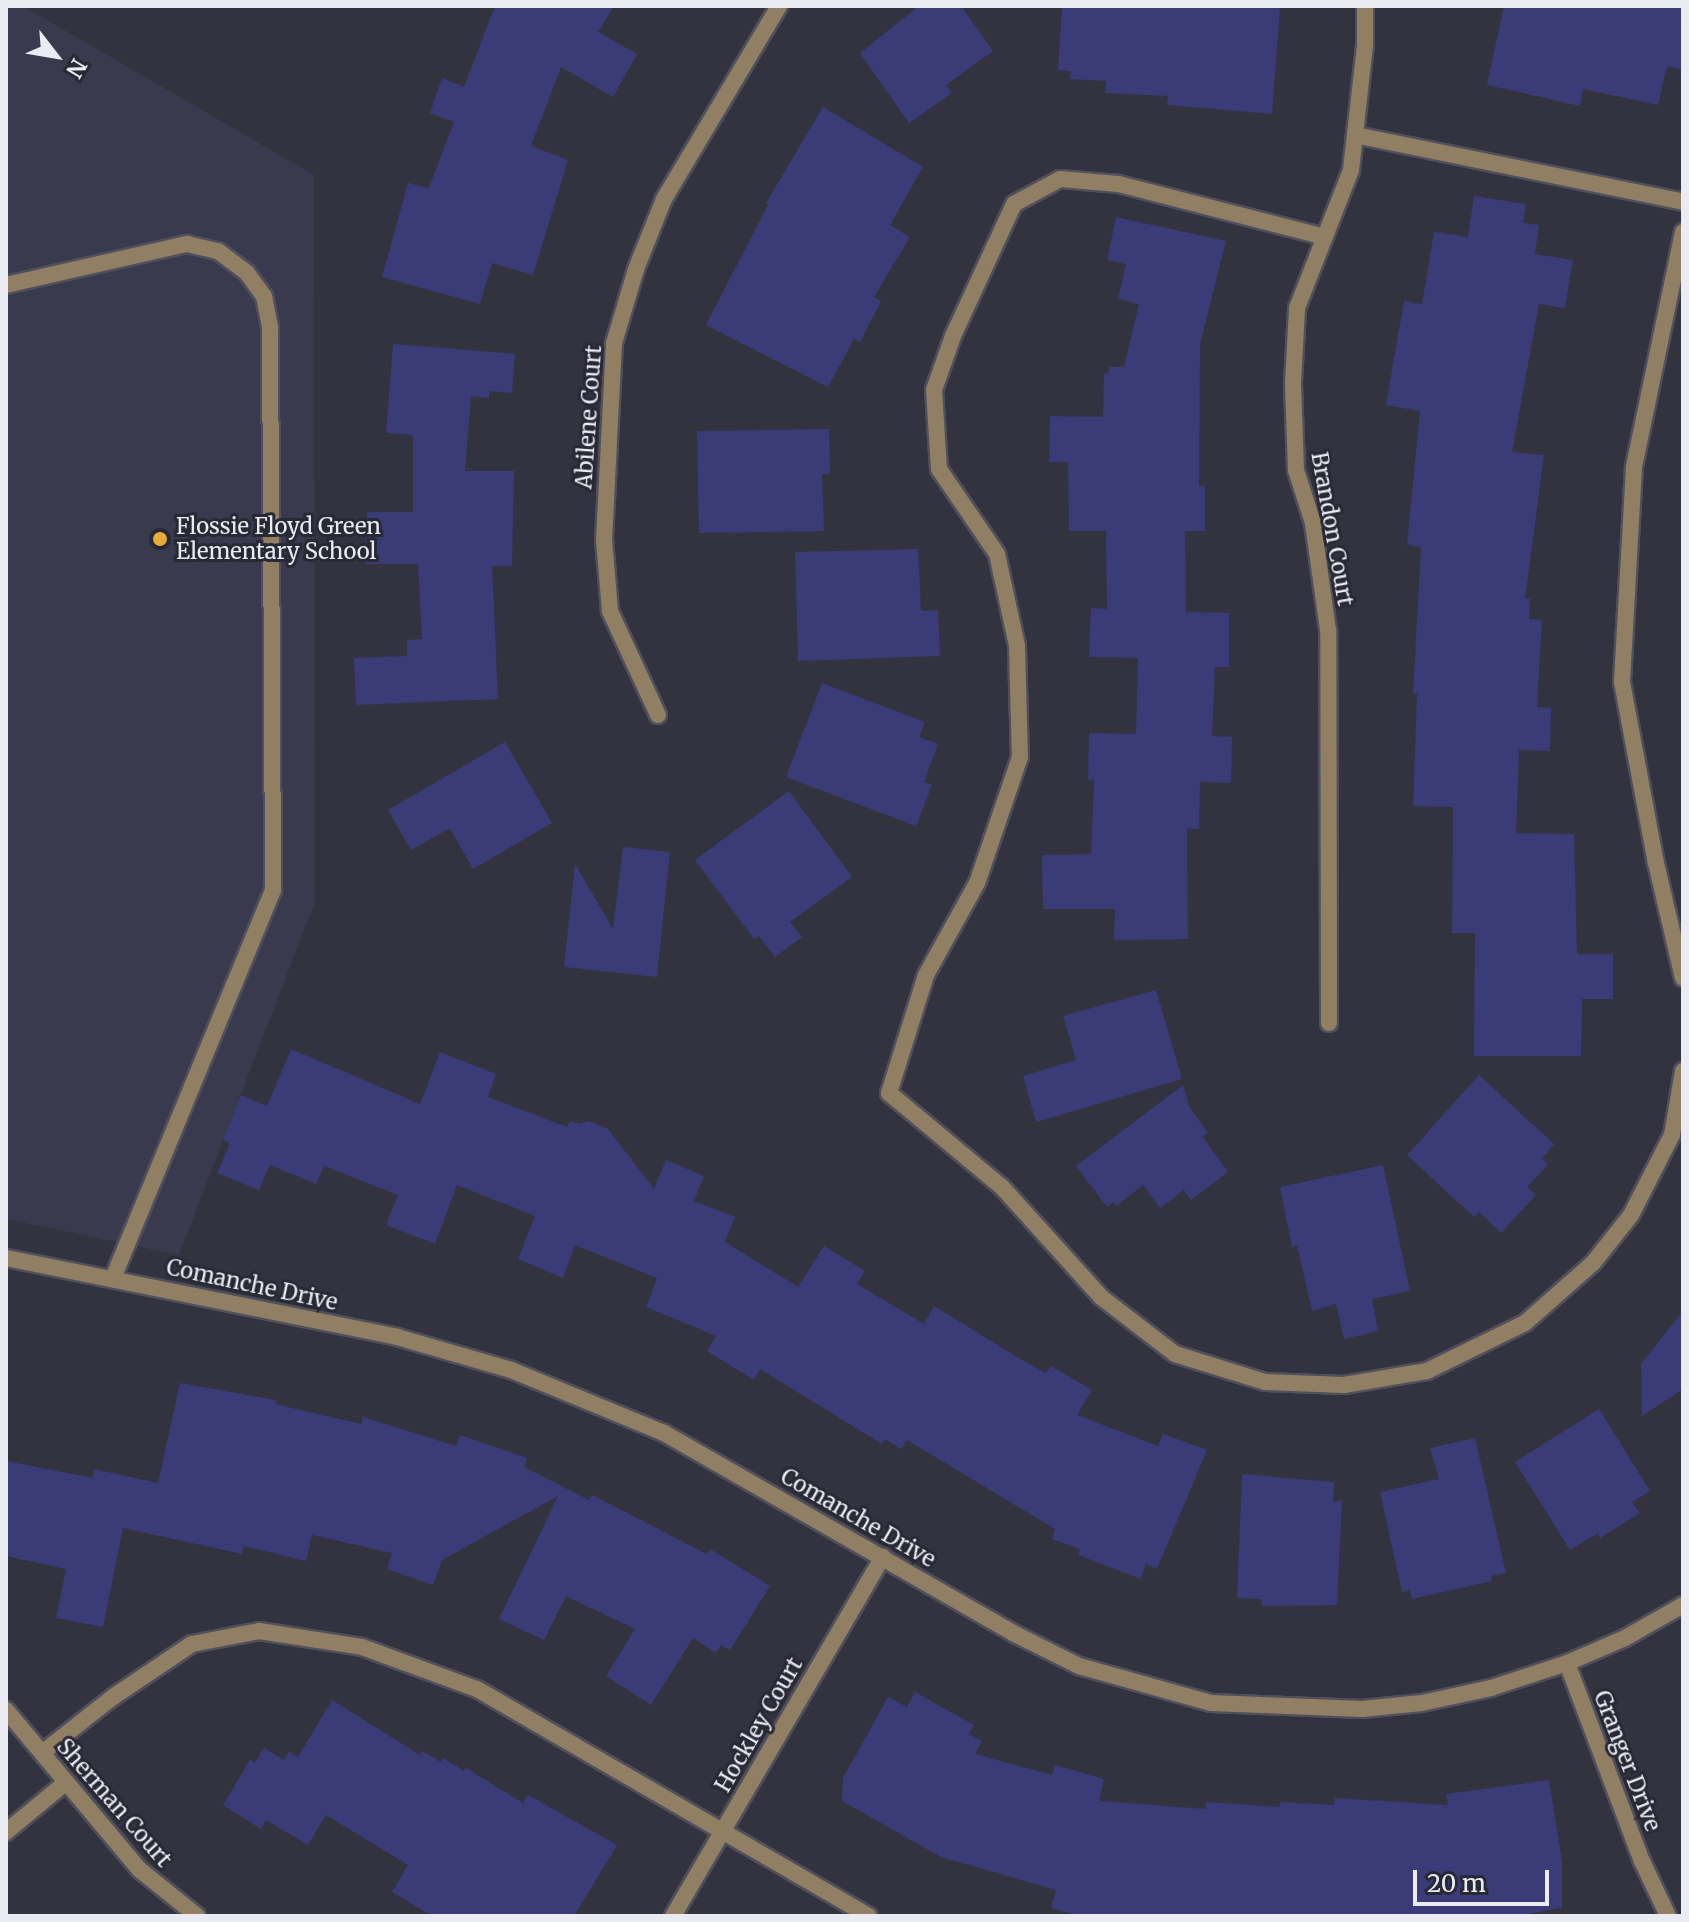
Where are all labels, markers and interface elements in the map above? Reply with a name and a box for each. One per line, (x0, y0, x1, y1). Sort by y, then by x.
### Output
north arrow (16, 16, 96, 96)
text: N (60, 54, 93, 83)
street label: Abilene Court (571, 344, 607, 490)
street label: Brandon Court (1305, 450, 1359, 608)
place label: Flossie Floyd Green Elementary School (176, 513, 381, 564)
marker: Flossie Floyd Green Elementary School (151, 530, 169, 548)
street label: Comanche Drive (164, 1254, 340, 1316)
street label: Comanche Drive (776, 1463, 940, 1573)
street label: Hockley Court (710, 1653, 808, 1797)
street label: Granger Drive (1588, 1687, 1666, 1835)
street label: Sherman Court (51, 1733, 177, 1873)
scale bar (1417, 1854, 1553, 1904)
text: 20 m (1427, 1868, 1486, 1899)

